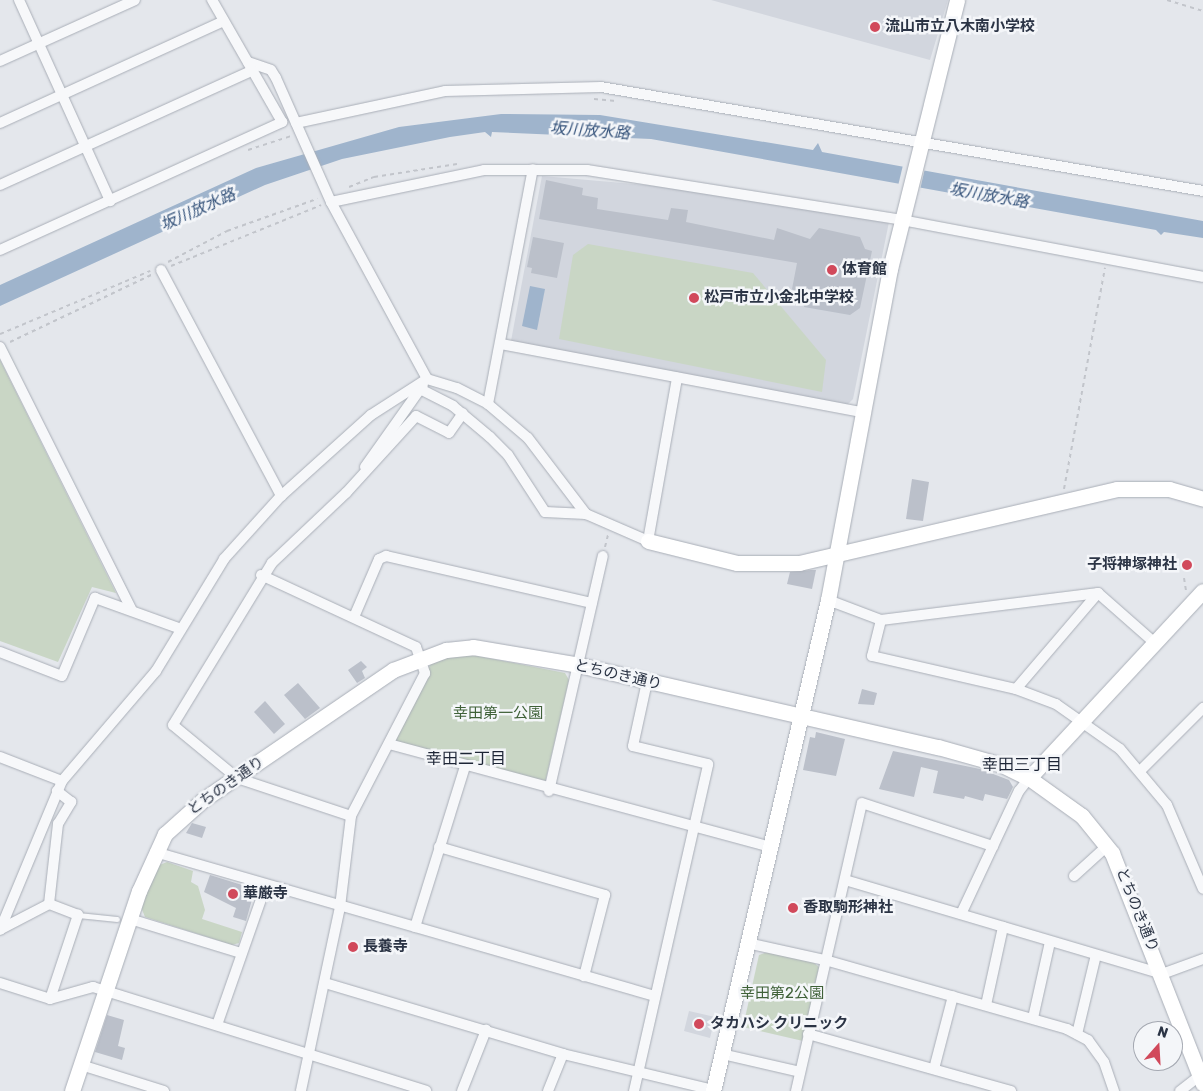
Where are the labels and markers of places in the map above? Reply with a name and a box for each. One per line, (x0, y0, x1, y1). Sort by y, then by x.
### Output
place label: 流山市立八木南小学校 (885, 18, 1035, 36)
marker: 流山市立八木南小学校 (869, 21, 881, 33)
place label: 体育館 (842, 261, 887, 279)
marker: 体育館 (826, 264, 838, 276)
place label: 松戸市立小金北中学校 (704, 289, 854, 307)
marker: 松戸市立小金北中学校 (688, 292, 700, 304)
place label: 子将神塚神社 (1087, 556, 1177, 574)
marker: 子将神塚神社 (1181, 559, 1193, 571)
place label: 華厳寺 (243, 885, 288, 903)
marker: 華厳寺 (227, 888, 239, 900)
place label: 香取駒形神社 (803, 899, 893, 917)
marker: 香取駒形神社 (787, 902, 799, 914)
place label: 長養寺 (363, 938, 408, 956)
marker: 長養寺 (347, 941, 359, 953)
place label: タカハシ クリニック (710, 1015, 848, 1033)
marker: タカハシ クリニック (692, 1017, 706, 1031)

